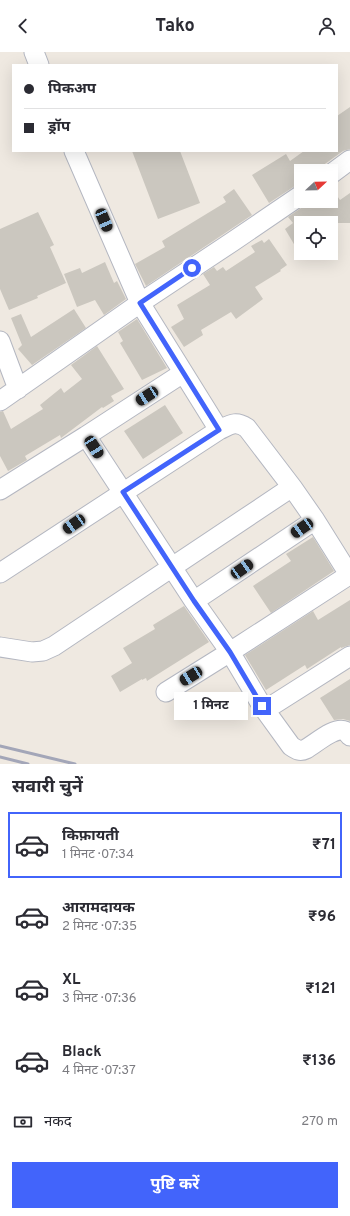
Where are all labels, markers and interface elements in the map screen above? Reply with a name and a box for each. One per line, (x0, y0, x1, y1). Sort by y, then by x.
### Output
icon: back (12, 15, 34, 37)
text: Tako (155, 15, 195, 38)
icon: person (316, 15, 338, 37)
text: पिकअप (48, 80, 96, 99)
text: ड्रॉप (48, 118, 70, 137)
north arrow (294, 164, 338, 208)
map controls (294, 164, 338, 260)
car (94, 207, 114, 233)
button: locate (294, 216, 338, 260)
route start (183, 259, 201, 277)
car (134, 384, 160, 408)
car (82, 434, 106, 460)
car (61, 512, 87, 536)
car (289, 516, 315, 540)
car (229, 557, 255, 581)
car (178, 665, 204, 687)
callout: 1 मिनट (174, 692, 248, 720)
route end (253, 697, 271, 715)
text: 1 मिनट (193, 698, 229, 714)
text: सवारी चुनें (12, 776, 83, 799)
icon: car (14, 827, 50, 863)
text: किफ़ायती (62, 827, 119, 846)
text: ₹71 (312, 836, 336, 855)
text: 1 मिनट · 07:34 (62, 847, 134, 863)
icon: car (14, 899, 50, 935)
text: आरामदायक (62, 899, 135, 918)
text: ₹96 (308, 908, 336, 927)
text: 2 मिनट · 07:35 (62, 919, 137, 935)
icon: car (14, 971, 50, 1007)
text: XL (62, 971, 80, 990)
text: ₹121 (305, 980, 336, 999)
text: 3 मिनट · 07:36 (62, 991, 137, 1007)
icon: car (14, 1043, 50, 1079)
text: Black (62, 1043, 102, 1062)
text: ₹136 (302, 1052, 336, 1071)
text: 4 मिनट · 07:37 (62, 1063, 136, 1079)
icon: cash (12, 1111, 34, 1133)
text: नकद (44, 1113, 72, 1132)
text: 270 m (301, 1114, 338, 1130)
button: पुष्टि करें (12, 1162, 338, 1208)

